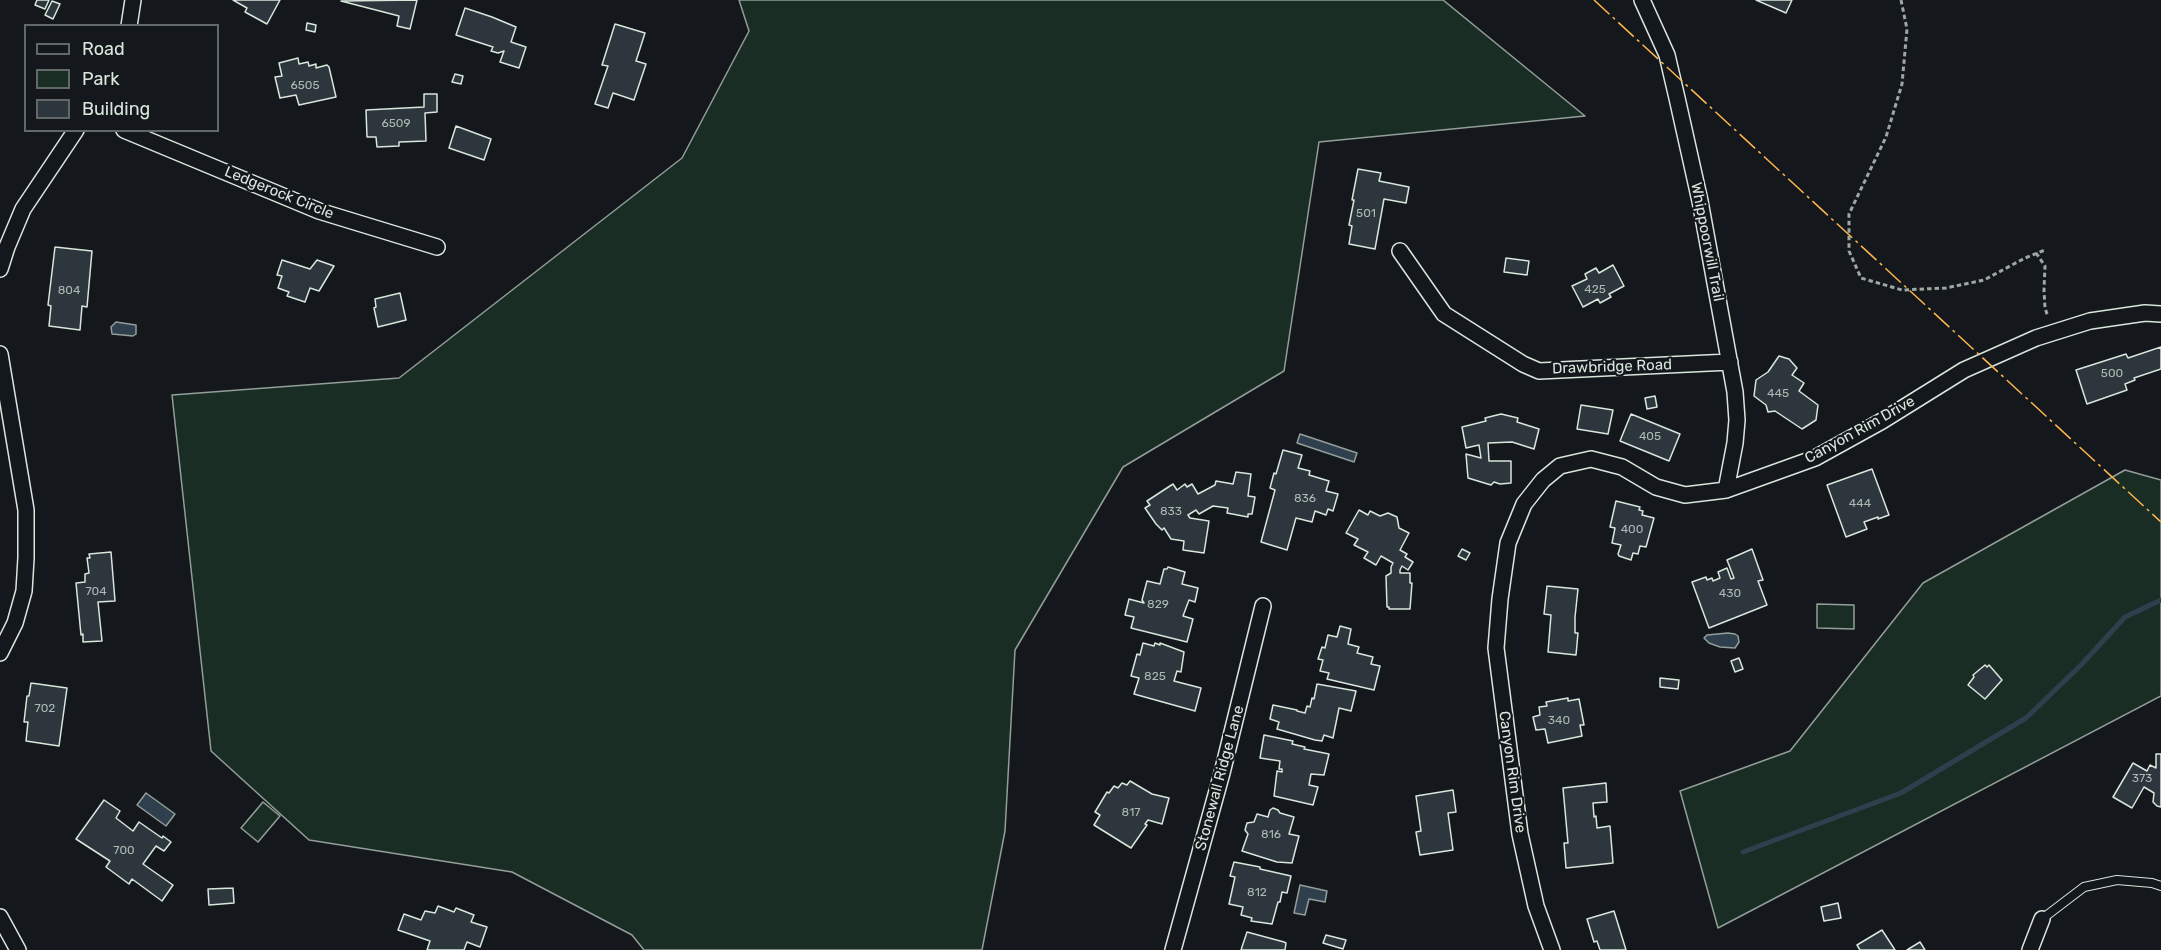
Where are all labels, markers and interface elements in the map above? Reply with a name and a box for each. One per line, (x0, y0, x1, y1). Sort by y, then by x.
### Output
legend (24, 24, 219, 132)
text: Road (82, 38, 125, 60)
text: Park (82, 68, 119, 90)
house number: 6505 (290, 79, 320, 93)
text: Building (82, 98, 150, 120)
house number: 6509 (381, 117, 411, 131)
street label: Ledgerock Circle (222, 163, 336, 223)
street label: Whippoorwill Trail (1687, 181, 1727, 303)
house number: 501 (1356, 207, 1376, 221)
house number: 425 (1584, 283, 1606, 297)
house number: 804 (58, 284, 80, 298)
street label: Drawbridge Road (1552, 356, 1672, 378)
house number: 500 (2101, 367, 2123, 381)
house number: 445 (1767, 387, 1789, 401)
street label: Canyon Rim Drive (1802, 392, 1918, 468)
house number: 405 (1639, 430, 1661, 444)
house number: 836 (1294, 492, 1316, 506)
house number: 444 (1849, 497, 1871, 511)
house number: 833 (1160, 505, 1182, 519)
house number: 400 (1621, 523, 1643, 537)
house number: 704 (85, 585, 107, 599)
house number: 430 (1719, 587, 1741, 601)
house number: 829 (1147, 598, 1169, 612)
house number: 825 (1144, 670, 1166, 684)
house number: 702 (35, 702, 55, 716)
street label: Stonewall Ridge Lane (1192, 703, 1248, 853)
street label: Canyon Rim Drive (1495, 710, 1529, 834)
house number: 340 (1548, 714, 1570, 728)
house number: 373 (2132, 772, 2152, 786)
house number: 817 (1122, 806, 1140, 820)
house number: 816 (1261, 828, 1281, 842)
house number: 700 (113, 844, 135, 858)
house number: 812 (1247, 886, 1267, 900)

